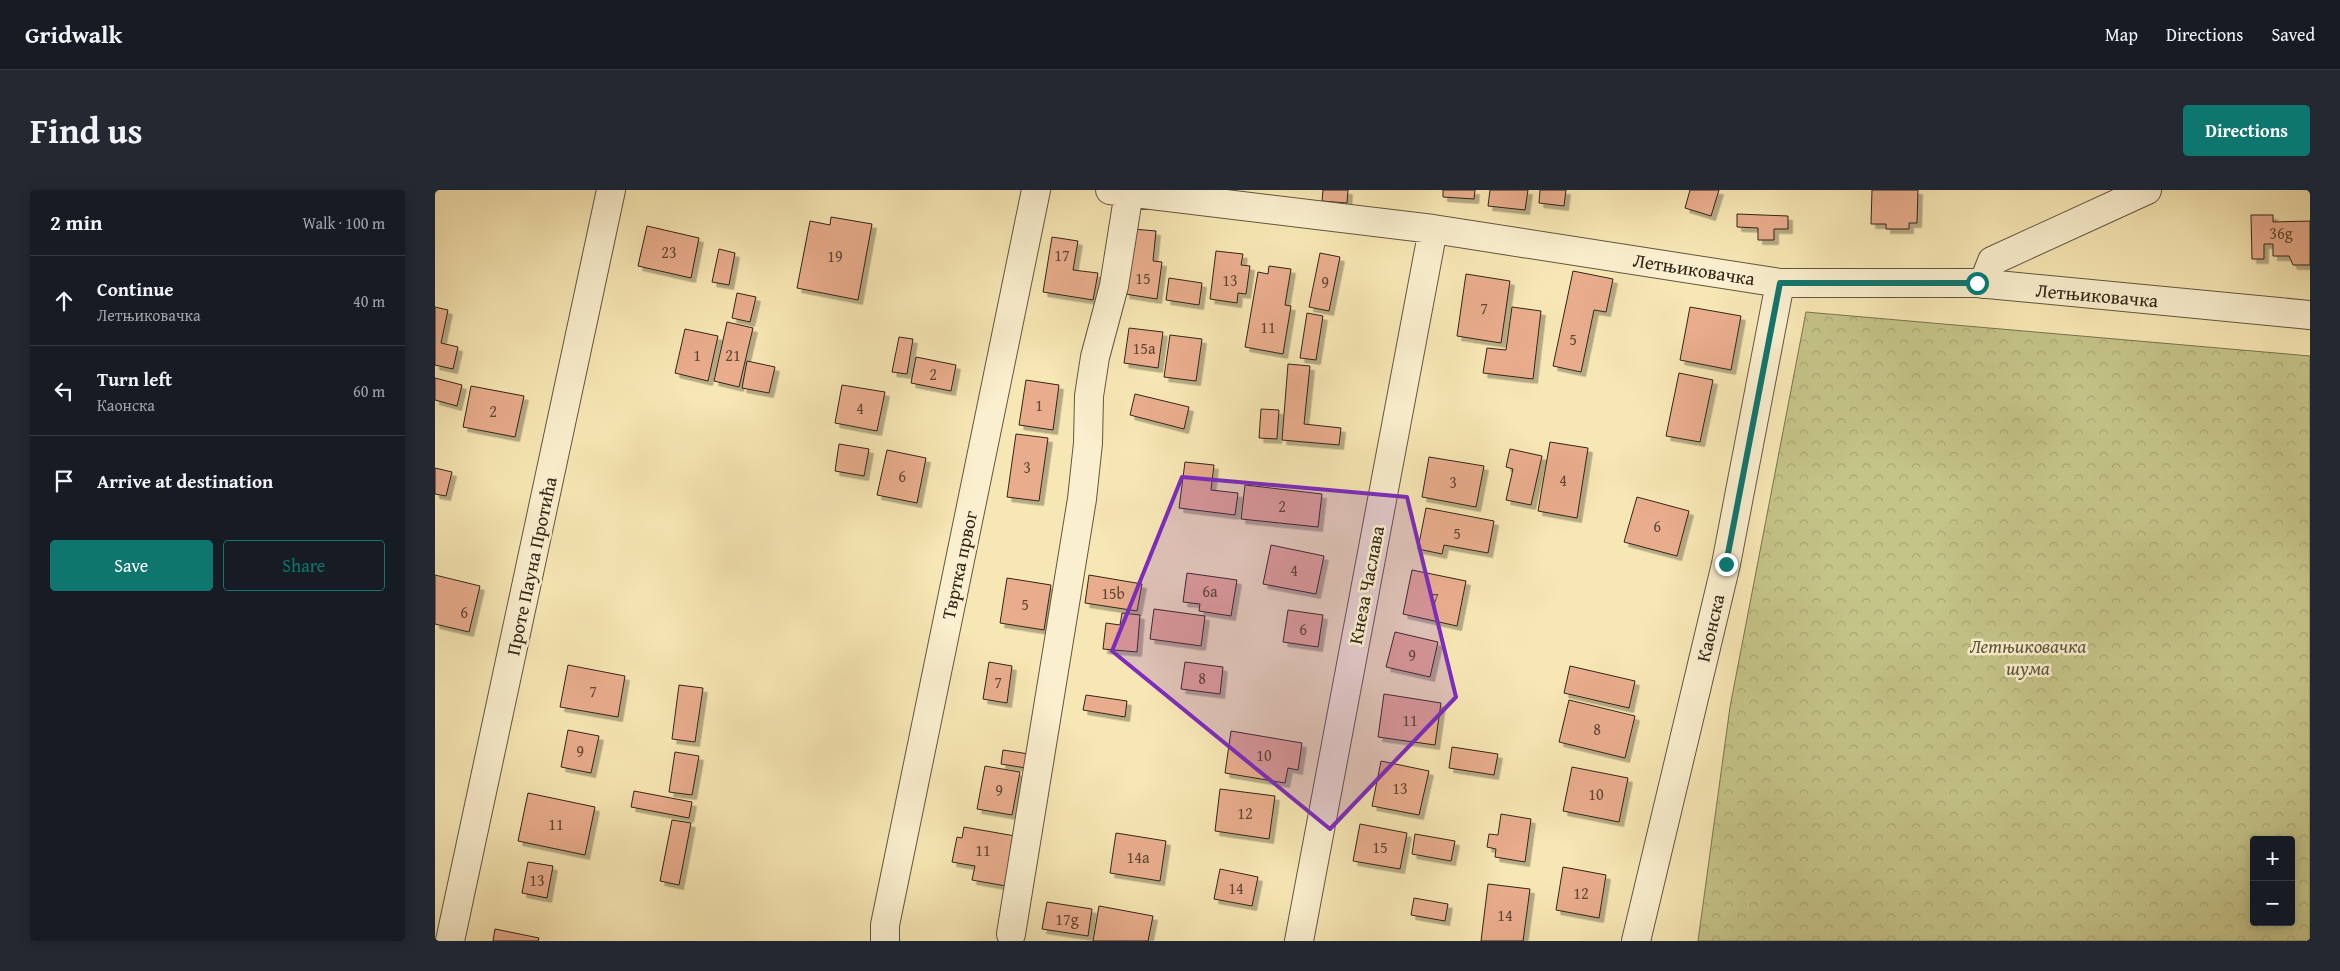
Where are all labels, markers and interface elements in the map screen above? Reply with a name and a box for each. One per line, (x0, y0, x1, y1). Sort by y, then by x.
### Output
text: Gridwalk (25, 17, 122, 52)
text: Map (2105, 21, 2138, 48)
text: Directions (2166, 21, 2243, 48)
text: Saved (2271, 21, 2315, 48)
text: Find us (30, 105, 143, 156)
button: Directions (2183, 105, 2310, 156)
text: 2 min (50, 207, 102, 238)
text: Walk · 100 m (302, 211, 385, 235)
house number: 36g (2269, 221, 2293, 245)
house number: 23 (661, 240, 677, 264)
house number: 17 (1054, 243, 1070, 267)
house number: 19 (827, 244, 843, 268)
street label: Летњиковачка (1631, 246, 1757, 292)
house number: 15 (1135, 266, 1151, 290)
house number: 13 (1222, 268, 1238, 292)
house number: 9 (1321, 270, 1329, 294)
route start (1966, 272, 1989, 295)
text: Continue (97, 275, 174, 303)
street label: Летњиковачка (2035, 276, 2159, 314)
icon: ahead (50, 287, 78, 315)
text: 40 m (353, 289, 385, 313)
house number: 7 (1480, 296, 1488, 320)
text: Летњиковачка (97, 303, 201, 327)
house number: 11 (1260, 315, 1276, 339)
house number: 5 (1569, 327, 1577, 351)
house number: 15a (1133, 336, 1156, 360)
house number: 1 (693, 343, 701, 367)
house number: 21 (725, 343, 741, 367)
house number: 2 (929, 362, 937, 386)
text: Turn left (97, 365, 172, 393)
icon: left (50, 377, 78, 405)
text: 60 m (353, 379, 385, 403)
text: Каонска (97, 393, 155, 417)
house number: 1 (1035, 393, 1043, 417)
house number: 4 (856, 396, 864, 420)
house number: 2 (489, 399, 497, 423)
house number: 3 (1023, 455, 1031, 479)
house number: 6 (898, 464, 906, 488)
icon: arrive (50, 467, 78, 495)
text: Arrive at destination (97, 467, 273, 495)
house number: 4 (1559, 468, 1567, 492)
house number: 3 (1449, 470, 1457, 494)
street label: Проте Пауна Протића (498, 474, 564, 658)
house number: 2 (1278, 494, 1286, 518)
street label: Твртка првог (934, 508, 984, 622)
house number: 6 (1653, 514, 1661, 538)
house number: 5 (1453, 521, 1461, 545)
street label: Кнеза Часлава (1341, 523, 1391, 647)
button: Save (50, 540, 213, 591)
button: Share (223, 540, 385, 591)
route end (1715, 553, 1738, 576)
house number: 4 (1290, 558, 1298, 582)
house number: 6a (1202, 579, 1218, 603)
house number: 15b (1101, 581, 1125, 605)
house number: 7 (1431, 586, 1439, 610)
street label: Каонска (1689, 591, 1731, 665)
house number: 5 (1021, 592, 1029, 616)
house number: 6 (460, 600, 468, 624)
house number: 6 (1299, 617, 1307, 641)
park label: Летњиковачка шума (1970, 632, 2087, 682)
house number: 9 (1408, 643, 1416, 667)
house number: 8 (1198, 666, 1206, 690)
house number: 7 (994, 670, 1002, 694)
house number: 7 (589, 679, 597, 703)
house number: 11 (1402, 708, 1418, 732)
house number: 8 (1593, 717, 1601, 741)
house number: 9 (576, 739, 584, 763)
house number: 10 (1256, 743, 1272, 767)
house number: 13 (1392, 776, 1408, 800)
house number: 9 (995, 778, 1003, 802)
house number: 10 (1588, 782, 1604, 806)
house number: 12 (1237, 801, 1253, 825)
house number: 11 (548, 812, 564, 836)
house number: 15 (1372, 835, 1388, 859)
map controls (2250, 836, 2295, 926)
button: + (2250, 836, 2295, 881)
house number: 11 (975, 838, 991, 862)
house number: 14a (1127, 845, 1150, 869)
house number: 13 (529, 868, 545, 892)
house number: 14 (1228, 876, 1244, 900)
house number: 12 (1573, 881, 1589, 905)
button: − (2250, 881, 2295, 926)
house number: 14 (1497, 903, 1513, 927)
house number: 17g (1055, 907, 1079, 931)

